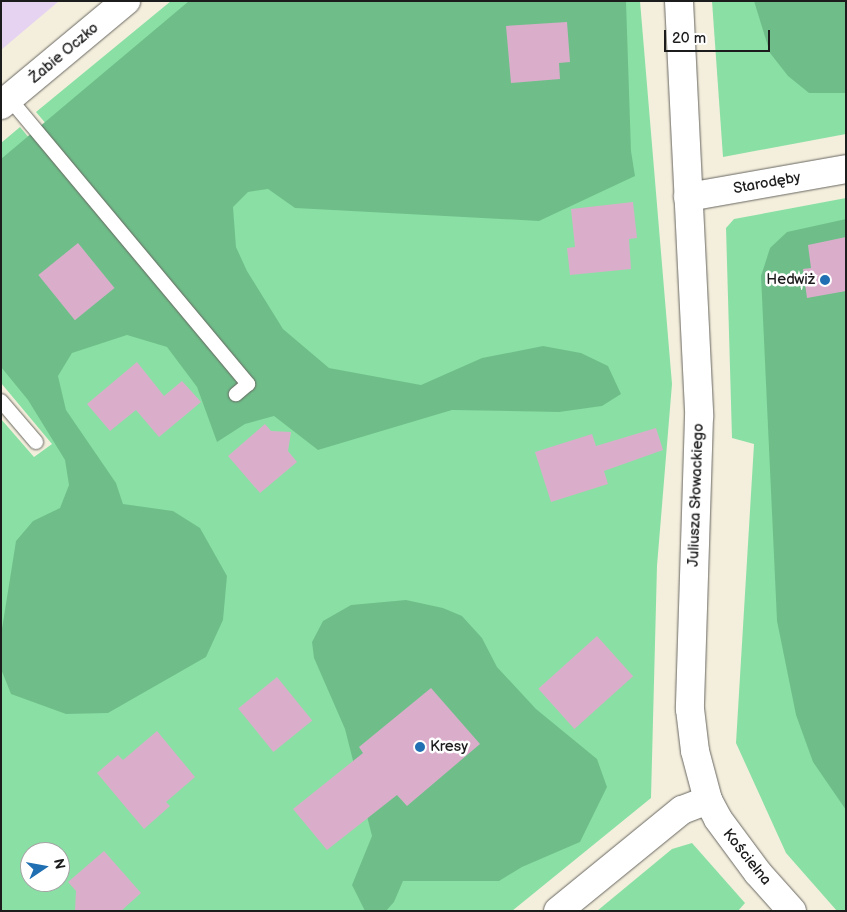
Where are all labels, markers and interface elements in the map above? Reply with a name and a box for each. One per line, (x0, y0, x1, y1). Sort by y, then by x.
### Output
street label: Żabie Oczko (26, 19, 102, 87)
scale bar (667, 20, 773, 52)
text: 20 m (672, 29, 706, 48)
street label: Starodęby (732, 168, 802, 198)
place label: Hedwiż (766, 271, 815, 289)
marker: Hedwiż (819, 274, 831, 286)
street label: Juliusza Słowackiego (684, 423, 708, 567)
place label: Kresy (430, 738, 468, 756)
marker: Kresy (414, 741, 426, 753)
street label: Kościelna (719, 825, 775, 889)
north arrow (20, 842, 70, 892)
text: N (50, 857, 69, 871)

